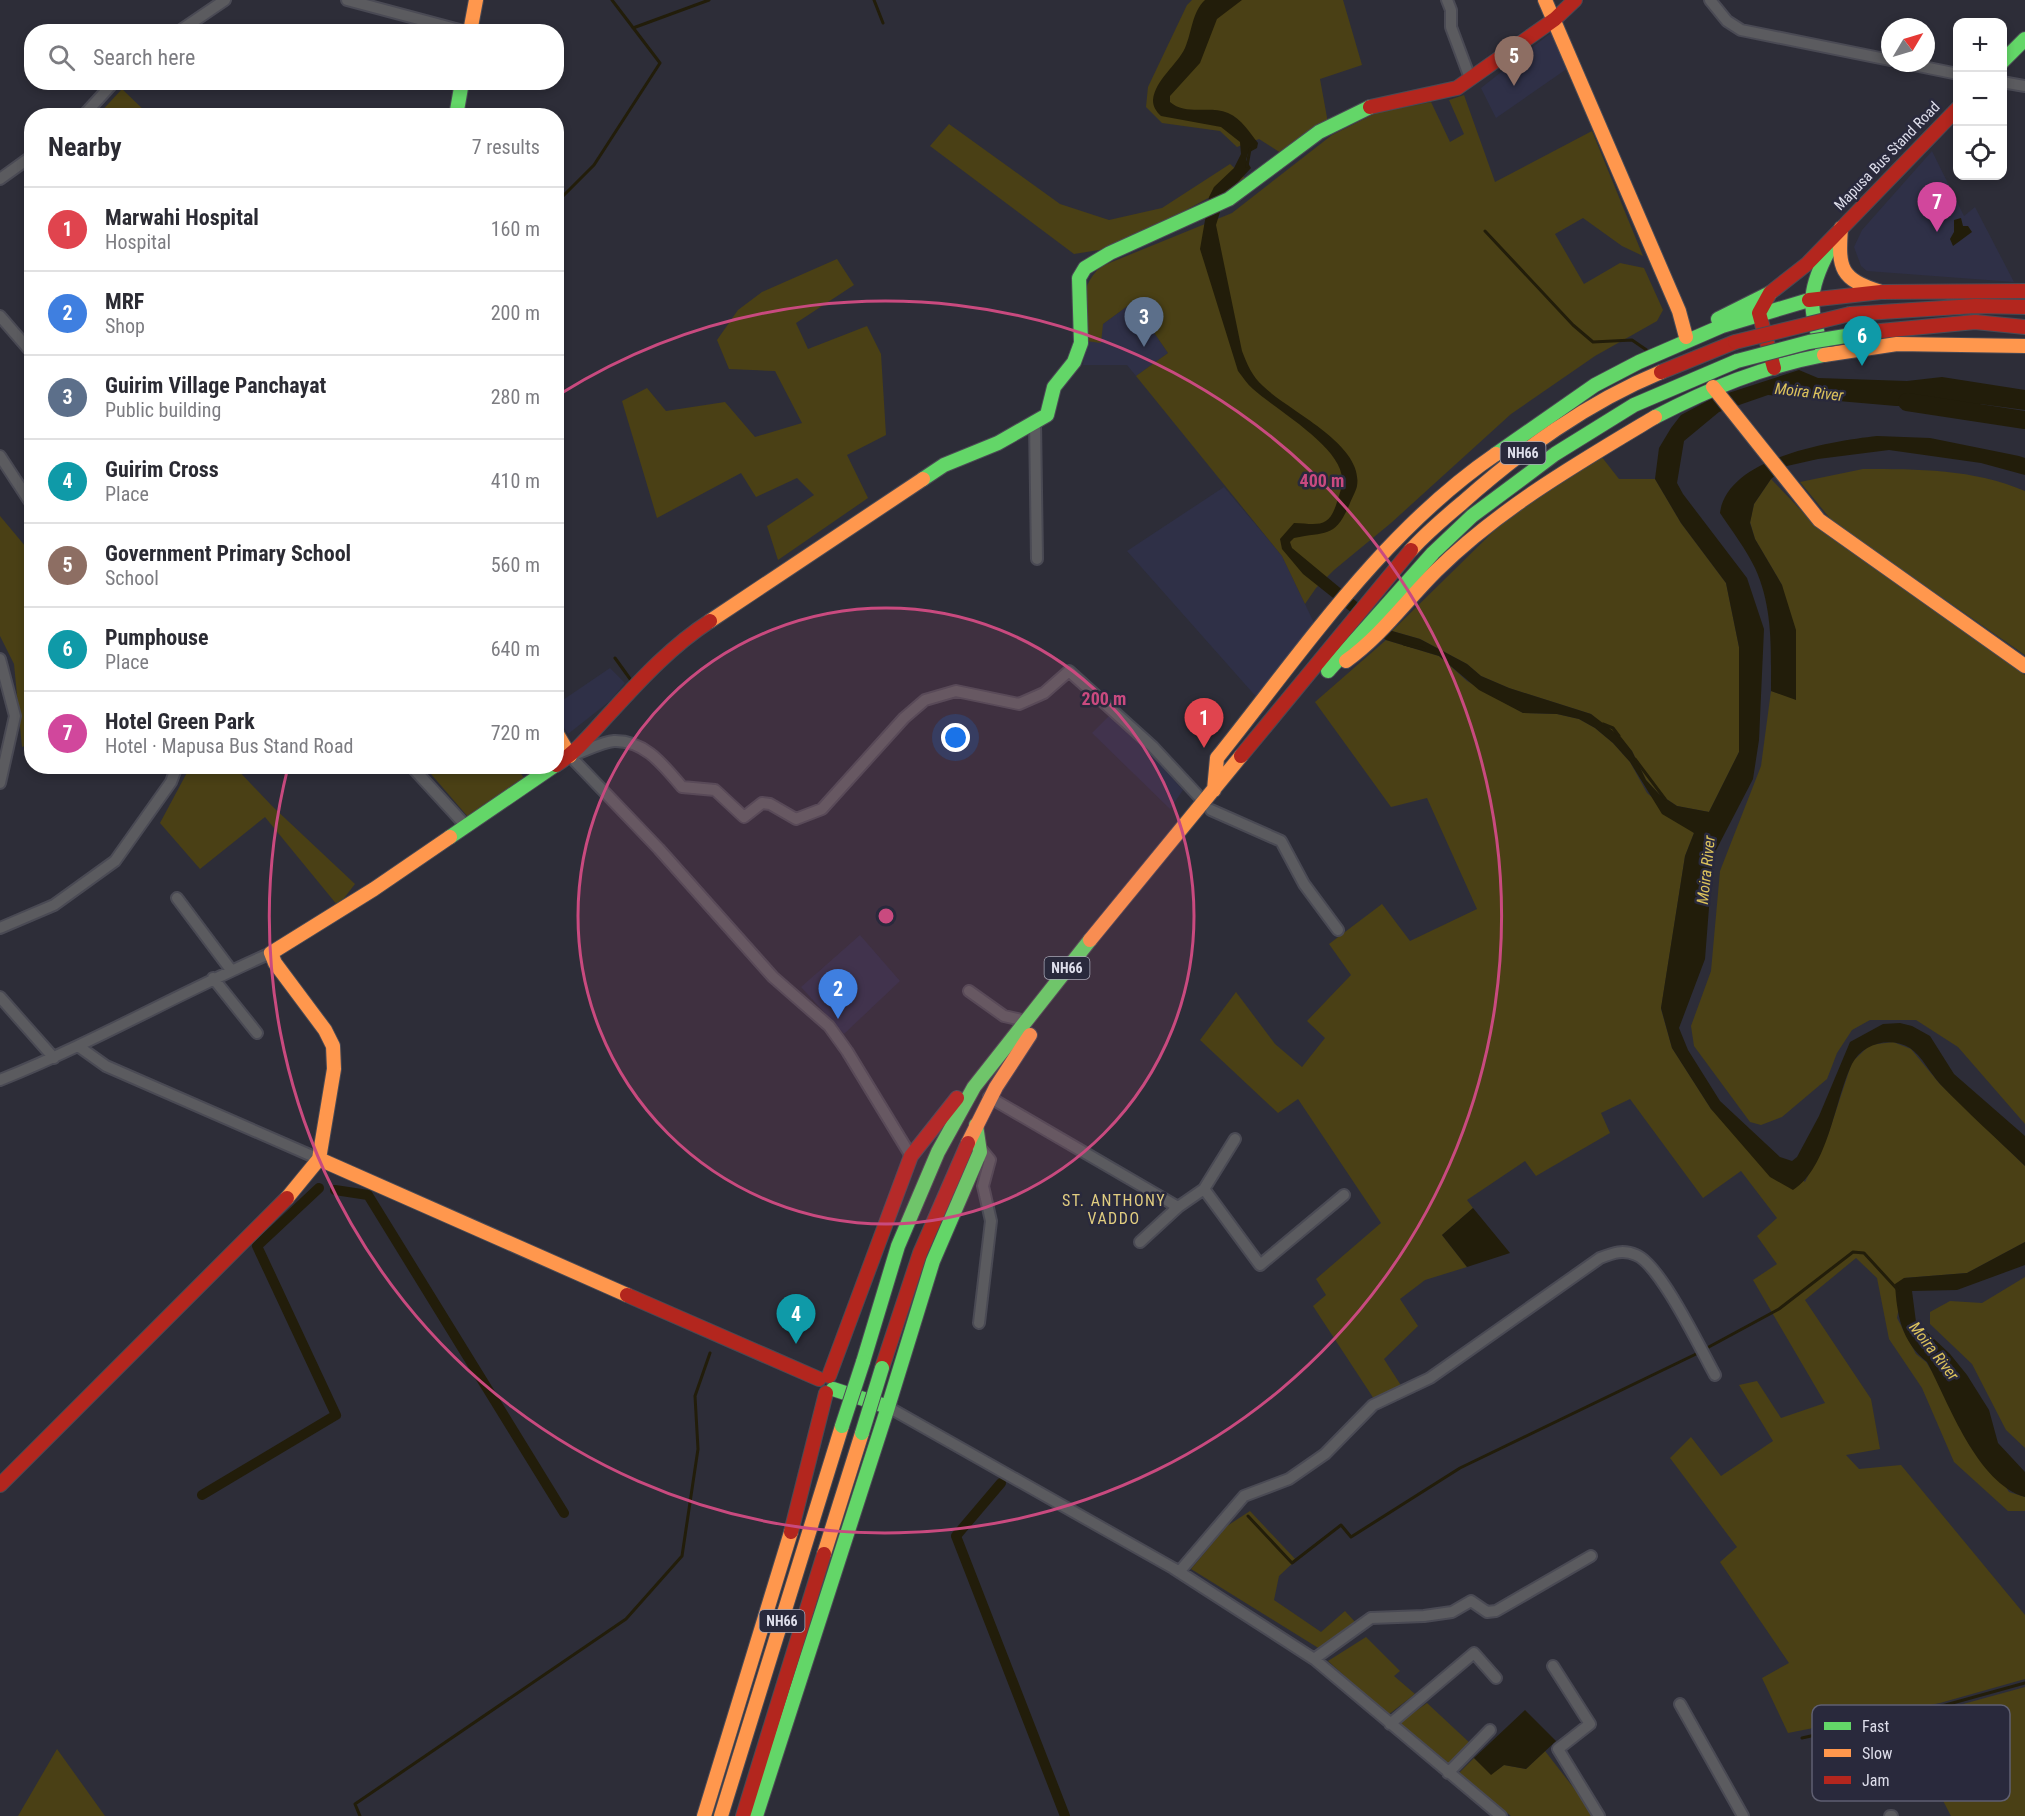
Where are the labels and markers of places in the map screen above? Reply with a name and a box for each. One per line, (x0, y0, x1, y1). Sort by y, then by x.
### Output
pin: 5 (1494, 36, 1534, 86)
pin: 7 (1918, 182, 1956, 232)
pin: 3 (1124, 298, 1164, 347)
pin: 6 (1842, 316, 1882, 366)
pin: 1 (1184, 698, 1224, 748)
centre of rings (876, 906, 896, 926)
pin: 2 (818, 970, 858, 1019)
pin: 4 (776, 1294, 816, 1344)

